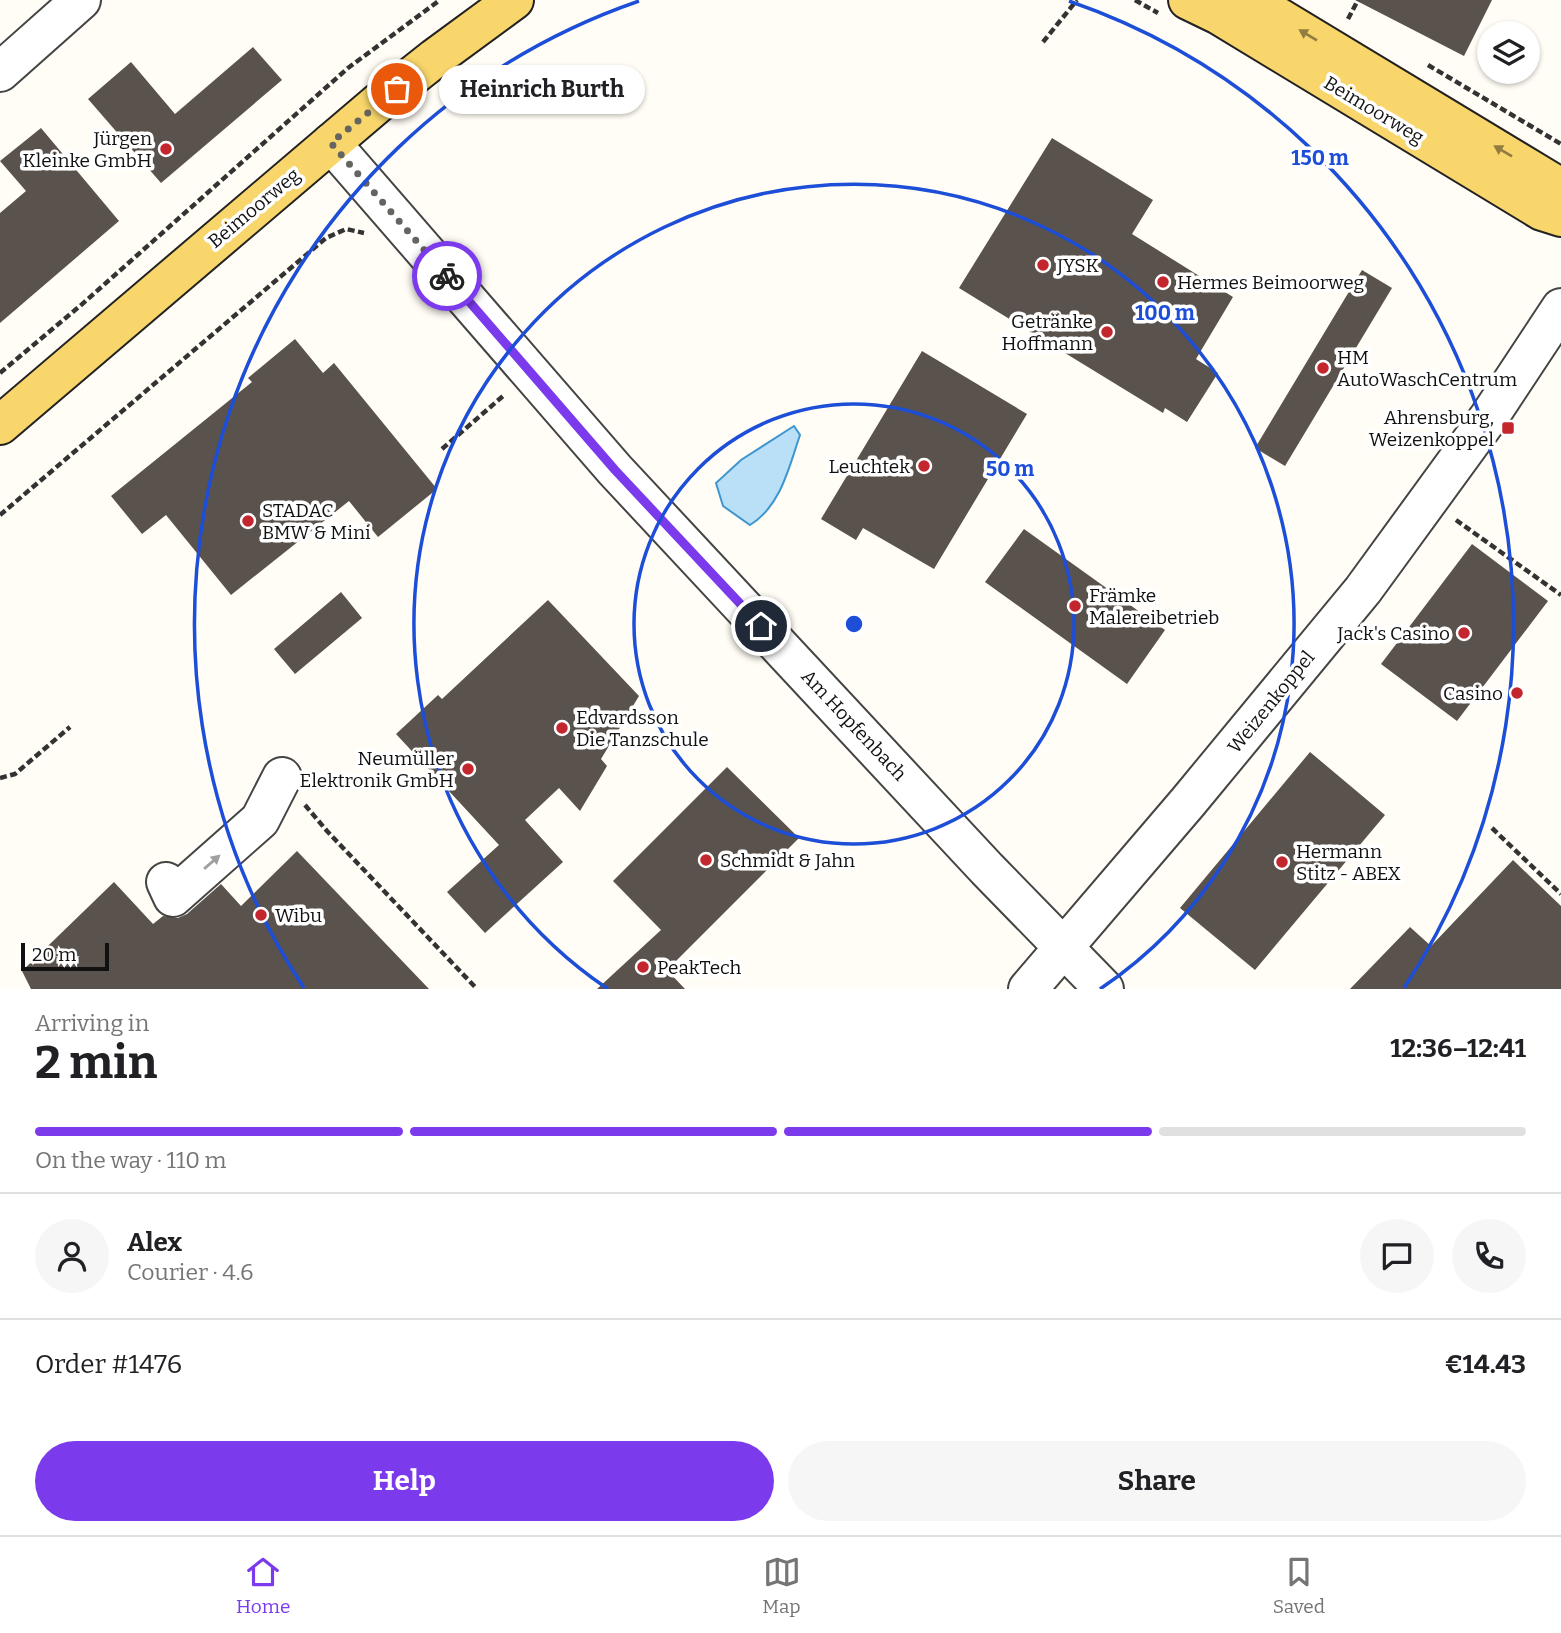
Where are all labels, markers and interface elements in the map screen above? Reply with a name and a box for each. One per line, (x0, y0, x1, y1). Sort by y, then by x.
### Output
map controls (1477, 21, 1540, 84)
button: layers (1477, 21, 1540, 84)
one-way arrow (1298, 29, 1317, 41)
pin (367, 59, 427, 119)
callout: Heinrich Burth (439, 64, 646, 114)
icon: bag (378, 70, 416, 108)
street label: Beimoorweg (1320, 71, 1428, 149)
text: Heinrich Burth (460, 75, 624, 103)
place label: Jürgen Kleinke GmbH (22, 127, 152, 172)
marker: Jürgen Kleinke GmbH (158, 141, 174, 157)
text: 150 m (1291, 145, 1349, 171)
one-way arrow (1494, 145, 1513, 158)
street label: Beimoorweg (204, 163, 305, 253)
courier (412, 241, 482, 311)
place label: JYSK (1056, 254, 1099, 277)
icon: bike (428, 257, 466, 295)
marker: JYSK (1035, 257, 1051, 273)
place label: Hermes Beimoorweg (1177, 271, 1365, 294)
marker: Hermes Beimoorweg (1155, 274, 1171, 290)
text: 100 m (1135, 300, 1195, 326)
place label: Getränke Hoffmann (1002, 310, 1093, 355)
marker: Getränke Hoffmann (1099, 324, 1115, 340)
place label: HM AutoWaschCentrum (1337, 346, 1517, 391)
marker: HM AutoWaschCentrum (1315, 360, 1331, 376)
place label: Ahrensburg, Weizenkoppel (1369, 406, 1494, 451)
marker: Ahrensburg, Weizenkoppel (1500, 420, 1516, 436)
place label: Leuchtek (829, 455, 910, 478)
text: 50 m (986, 456, 1034, 482)
marker: Leuchtek (916, 458, 932, 474)
place label: STADAC BMW & Mini (262, 499, 371, 544)
marker: STADAC BMW & Mini (240, 513, 256, 529)
place label: Främke Malereibetrieb (1089, 584, 1219, 629)
pin (731, 596, 791, 656)
marker: Främke Malereibetrieb (1067, 598, 1083, 614)
icon: home (742, 607, 780, 645)
centre of rings (842, 612, 866, 636)
place label: Jack's Casino (1336, 622, 1450, 645)
marker: Jack's Casino (1456, 625, 1472, 641)
street label: Weizenkoppel (1223, 646, 1319, 758)
street label: Am Hopfenbach (797, 665, 911, 785)
place label: Casino (1443, 682, 1503, 705)
marker: Casino (1509, 685, 1525, 701)
place label: Edvardsson Die Tanzschule (576, 706, 709, 751)
marker: Edvardsson Die Tanzschule (554, 720, 570, 736)
place label: Neumüller Elektronik GmbH (300, 747, 455, 792)
marker: Neumüller Elektronik GmbH (460, 761, 476, 777)
place label: Hermann Stitz - ABEX (1296, 840, 1401, 885)
place label: Schmidt & Jahn (720, 849, 855, 872)
marker: Schmidt & Jahn (698, 852, 714, 868)
one-way arrow (203, 854, 221, 870)
marker: Hermann Stitz - ABEX (1274, 854, 1290, 870)
place label: Wibu (275, 904, 322, 927)
marker: Wibu (253, 907, 269, 923)
scale bar (21, 940, 108, 972)
text: 20 m (32, 943, 76, 966)
place label: PeakTech (657, 956, 742, 979)
marker: PeakTech (635, 959, 651, 975)
text: Arriving in (35, 1009, 149, 1037)
text: 12:36–12:41 (1390, 1033, 1526, 1064)
text: 2 min (35, 1035, 157, 1090)
text: On the way · 110 m (35, 1146, 227, 1174)
button: person (35, 1219, 109, 1293)
button: chat (1360, 1219, 1434, 1293)
button: phone (1452, 1219, 1526, 1293)
text: Alex (127, 1227, 182, 1258)
text: Courier · 4.6 (127, 1258, 254, 1286)
text: Order #1476 (35, 1349, 182, 1380)
text: €14.43 (1445, 1349, 1526, 1380)
button: Help (35, 1441, 774, 1521)
button: Share (788, 1441, 1526, 1521)
tab: Home (236, 1553, 290, 1618)
tab: Map (762, 1553, 801, 1618)
tab: Saved (1273, 1553, 1325, 1618)

